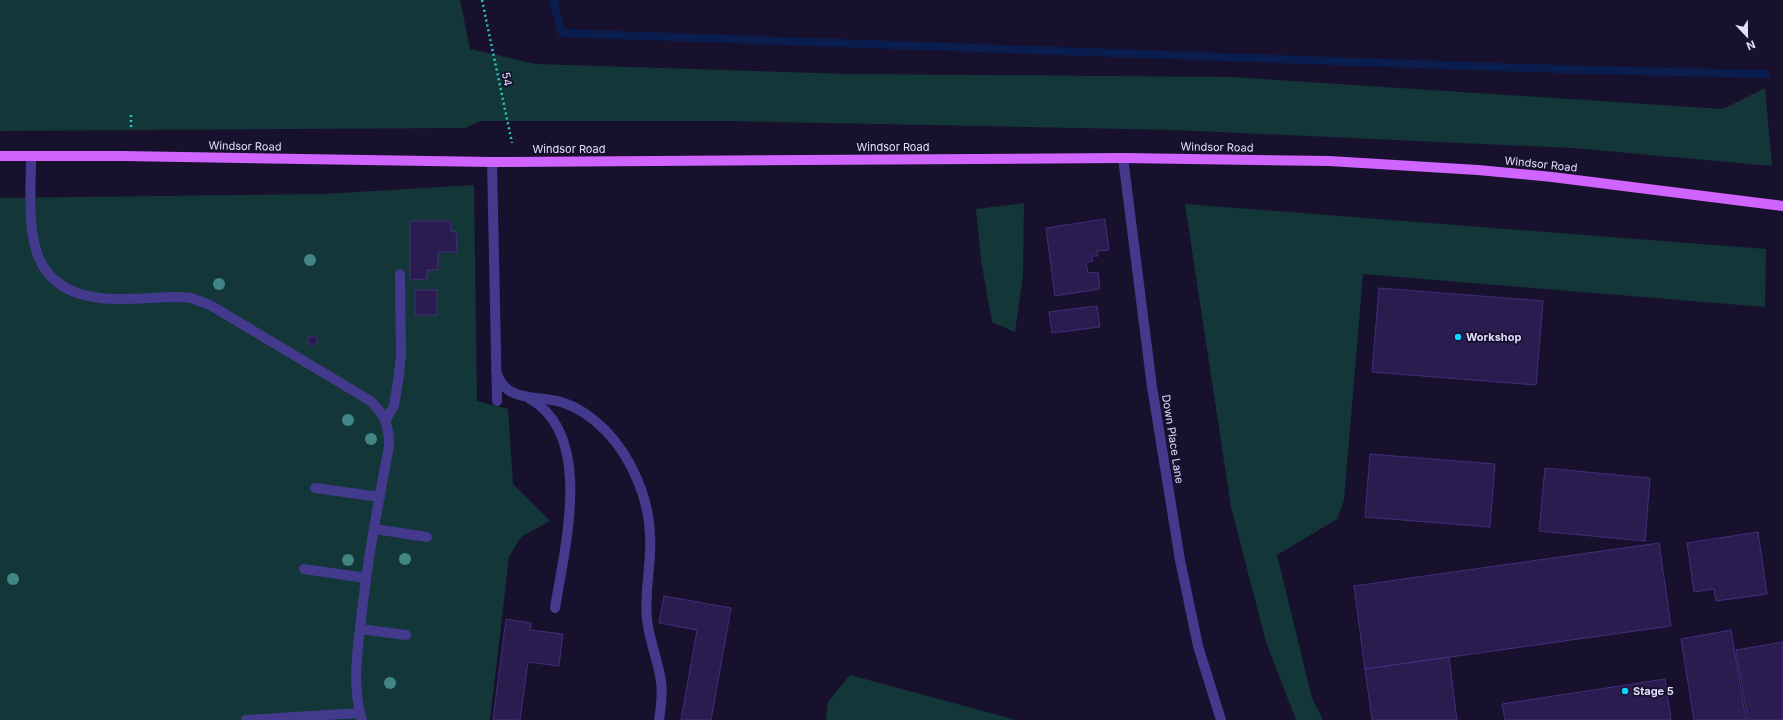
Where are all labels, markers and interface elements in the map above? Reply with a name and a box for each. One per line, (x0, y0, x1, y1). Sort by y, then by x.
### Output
north arrow (1727, 16, 1767, 56)
text: N (1744, 37, 1757, 53)
street label: 54 (499, 71, 515, 87)
street label: Windsor Road (208, 138, 282, 154)
street label: Windsor Road (1180, 139, 1254, 155)
street label: Windsor Road (857, 140, 929, 154)
street label: Windsor Road (533, 142, 605, 156)
street label: Windsor Road (1504, 153, 1578, 175)
place label: Workshop (1466, 330, 1521, 344)
marker: Workshop (1453, 332, 1463, 342)
street label: Down Place Lane (1159, 394, 1187, 484)
place label: Stage 5 (1633, 684, 1674, 698)
marker: Stage 5 (1620, 686, 1630, 696)

